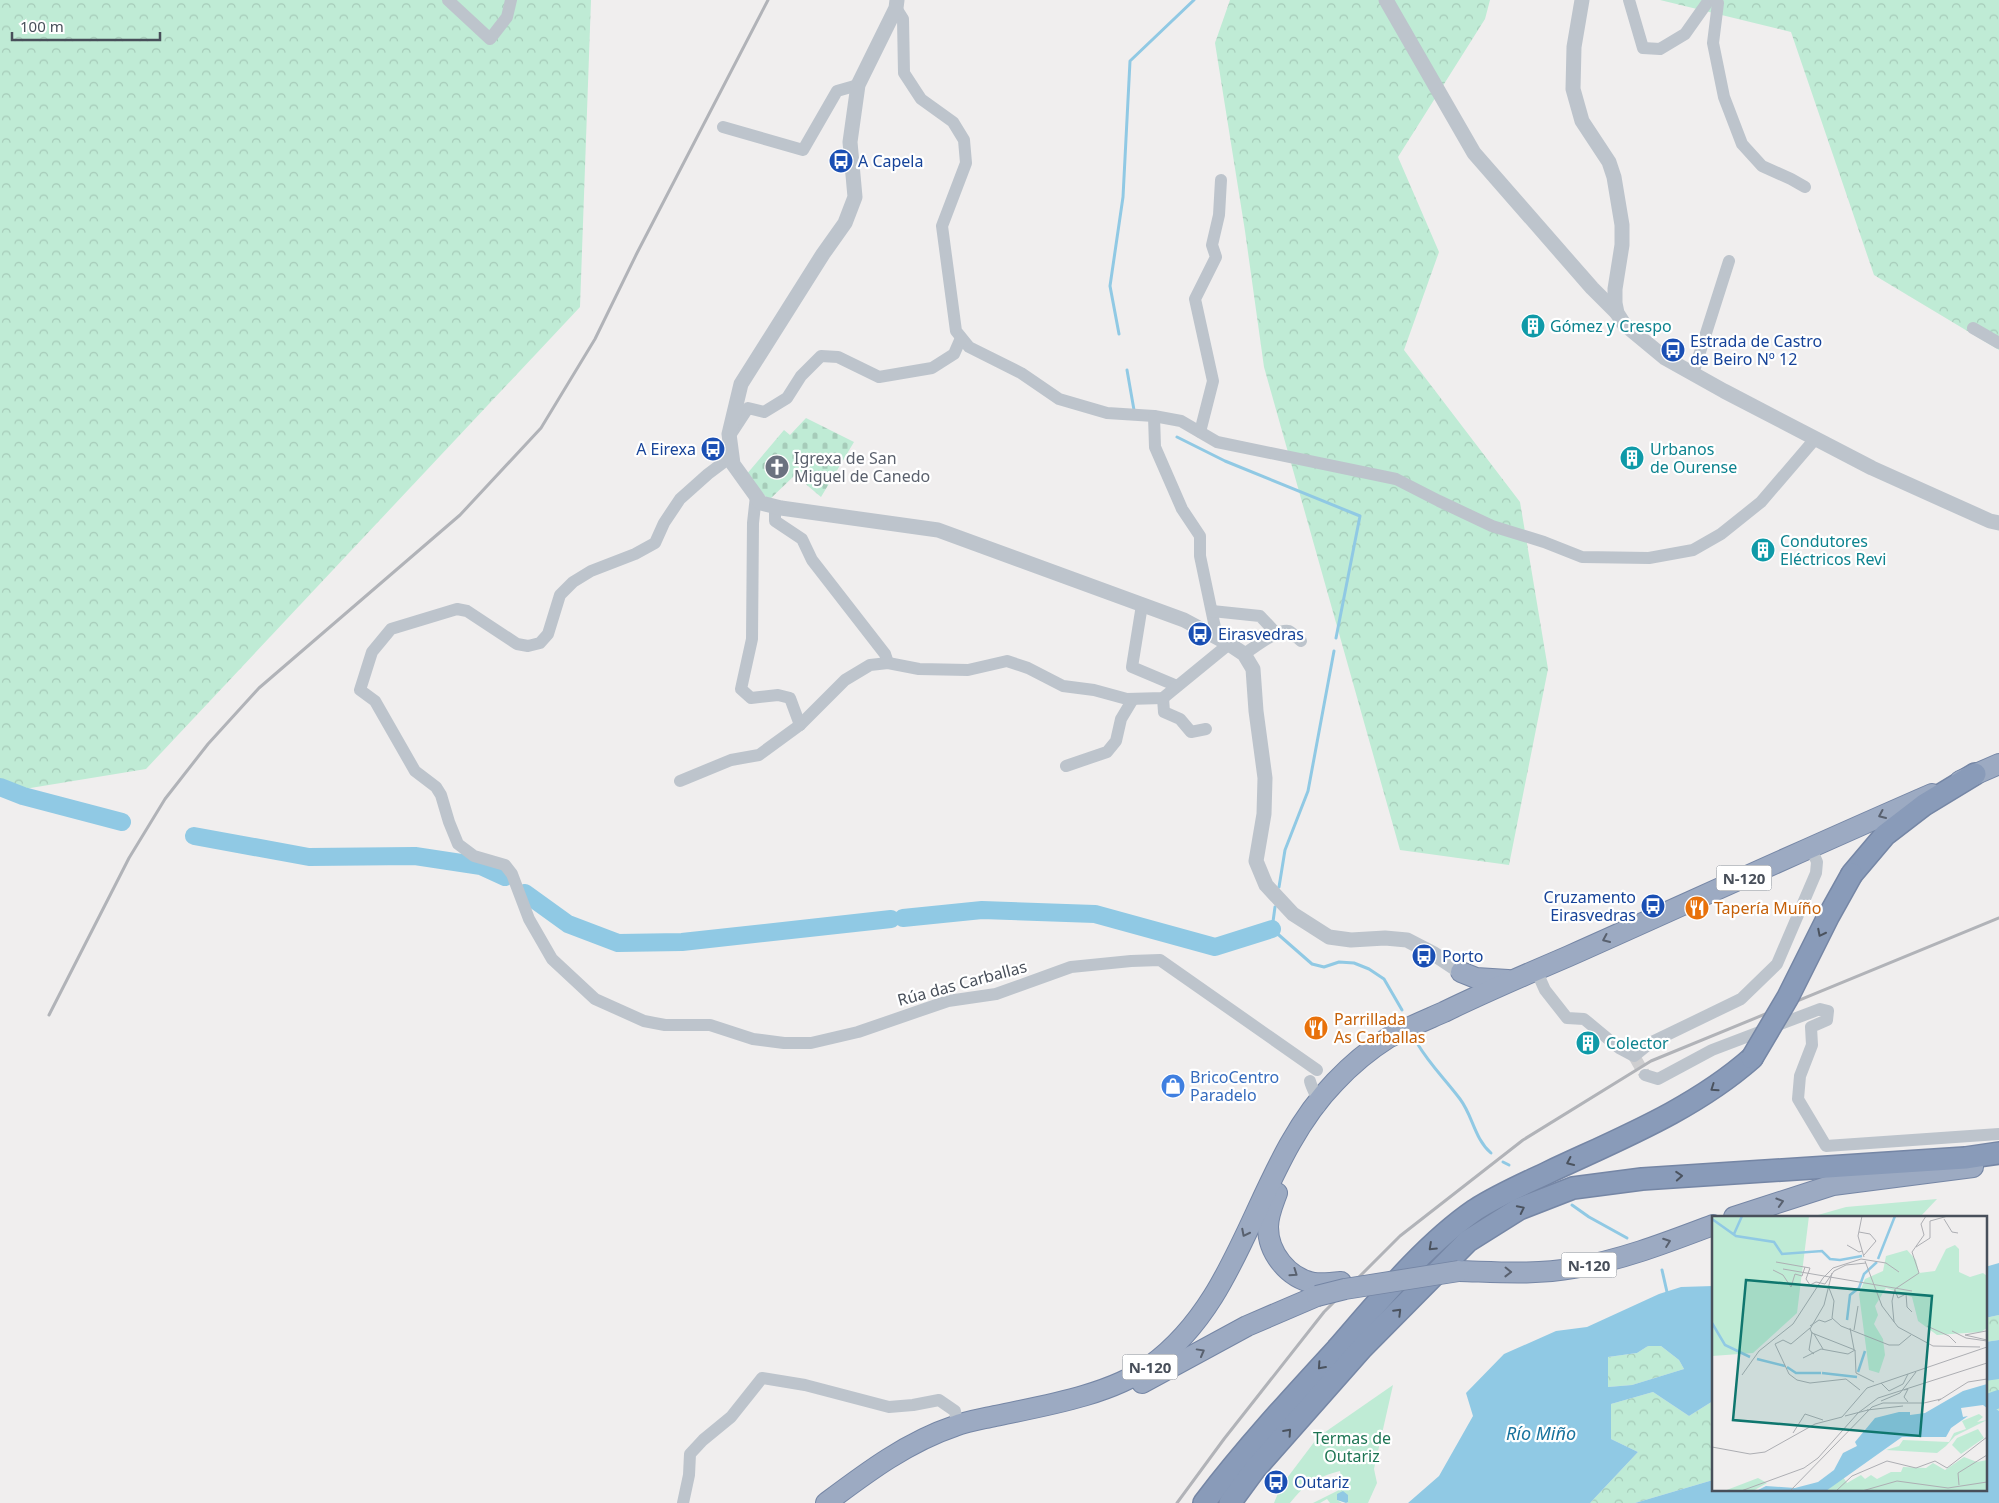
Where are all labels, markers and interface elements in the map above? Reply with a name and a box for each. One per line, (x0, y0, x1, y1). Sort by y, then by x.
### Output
scale bar (12, 10, 160, 42)
text: 100 m (20, 16, 64, 36)
bus stop icon: A Capela (828, 148, 854, 174)
place label: A Capela (858, 150, 923, 172)
building icon: Gómez y Crespo (1520, 313, 1546, 339)
place label: Gómez y Crespo (1550, 315, 1672, 337)
place label: Estrada de Castro de Beiro Nº 12 (1690, 330, 1822, 370)
bus stop icon: Estrada de Castro de Beiro Nº 12 (1660, 337, 1686, 363)
bus stop icon: A Eirexa (700, 436, 726, 462)
place label: A Eirexa (636, 438, 696, 460)
place label: Urbanos de Ourense (1650, 438, 1737, 478)
building icon: Urbanos de Ourense (1619, 445, 1645, 471)
place label: Igrexa de San Miguel de Canedo (794, 447, 930, 487)
church icon: Igrexa de San Miguel de Canedo (764, 454, 790, 480)
place label: Condutores Eléctricos Revi (1780, 530, 1886, 570)
building icon: Condutores Eléctricos Revi (1750, 537, 1776, 563)
bus stop icon: Eirasvedras (1187, 621, 1213, 647)
place label: Eirasvedras (1218, 623, 1304, 645)
one-way arrow (1878, 809, 1887, 820)
road number: N-120 (1716, 866, 1772, 890)
place label: Cruzamento Eirasvedras (1544, 886, 1636, 926)
bus stop icon: Cruzamento Eirasvedras (1640, 893, 1666, 919)
restaurant icon: Tapería Muíño (1684, 895, 1710, 921)
place label: Tapería Muíño (1714, 897, 1821, 919)
one-way arrow (1817, 927, 1827, 936)
one-way arrow (1602, 933, 1611, 944)
bus stop icon: Porto (1411, 943, 1437, 969)
place label: Porto (1442, 945, 1483, 967)
street label: Rúa das Carballas (895, 955, 1029, 1011)
place label: Parrillada As Carballas (1334, 1008, 1425, 1048)
restaurant icon: Parrillada As Carballas (1303, 1015, 1329, 1041)
building icon: Colector (1575, 1030, 1601, 1056)
place label: Colector (1606, 1032, 1669, 1054)
place label: BricoCentro Paradelo (1190, 1066, 1279, 1106)
shop icon: BricoCentro Paradelo (1160, 1073, 1186, 1099)
one-way arrow (1710, 1082, 1720, 1091)
one-way arrow (1566, 1156, 1575, 1166)
one-way arrow (1675, 1171, 1683, 1182)
one-way arrow (1775, 1197, 1783, 1207)
one-way arrow (1516, 1205, 1525, 1215)
inset map (1712, 1216, 1986, 1490)
one-way arrow (1241, 1228, 1251, 1237)
one-way arrow (1662, 1238, 1670, 1248)
one-way arrow (1429, 1241, 1438, 1250)
road number: N-120 (1562, 1252, 1616, 1278)
one-way arrow (1288, 1267, 1298, 1276)
one-way arrow (1504, 1267, 1512, 1277)
one-way arrow (1392, 1309, 1401, 1318)
one-way arrow (1196, 1348, 1205, 1358)
road number: N-120 (1122, 1354, 1178, 1380)
one-way arrow (1318, 1360, 1327, 1369)
water label: Río Miño (1506, 1421, 1576, 1445)
park label: Termas de Outariz (1313, 1427, 1391, 1467)
one-way arrow (1282, 1429, 1291, 1438)
bus stop icon: Outariz (1263, 1469, 1289, 1495)
place label: Outariz (1294, 1471, 1349, 1493)

